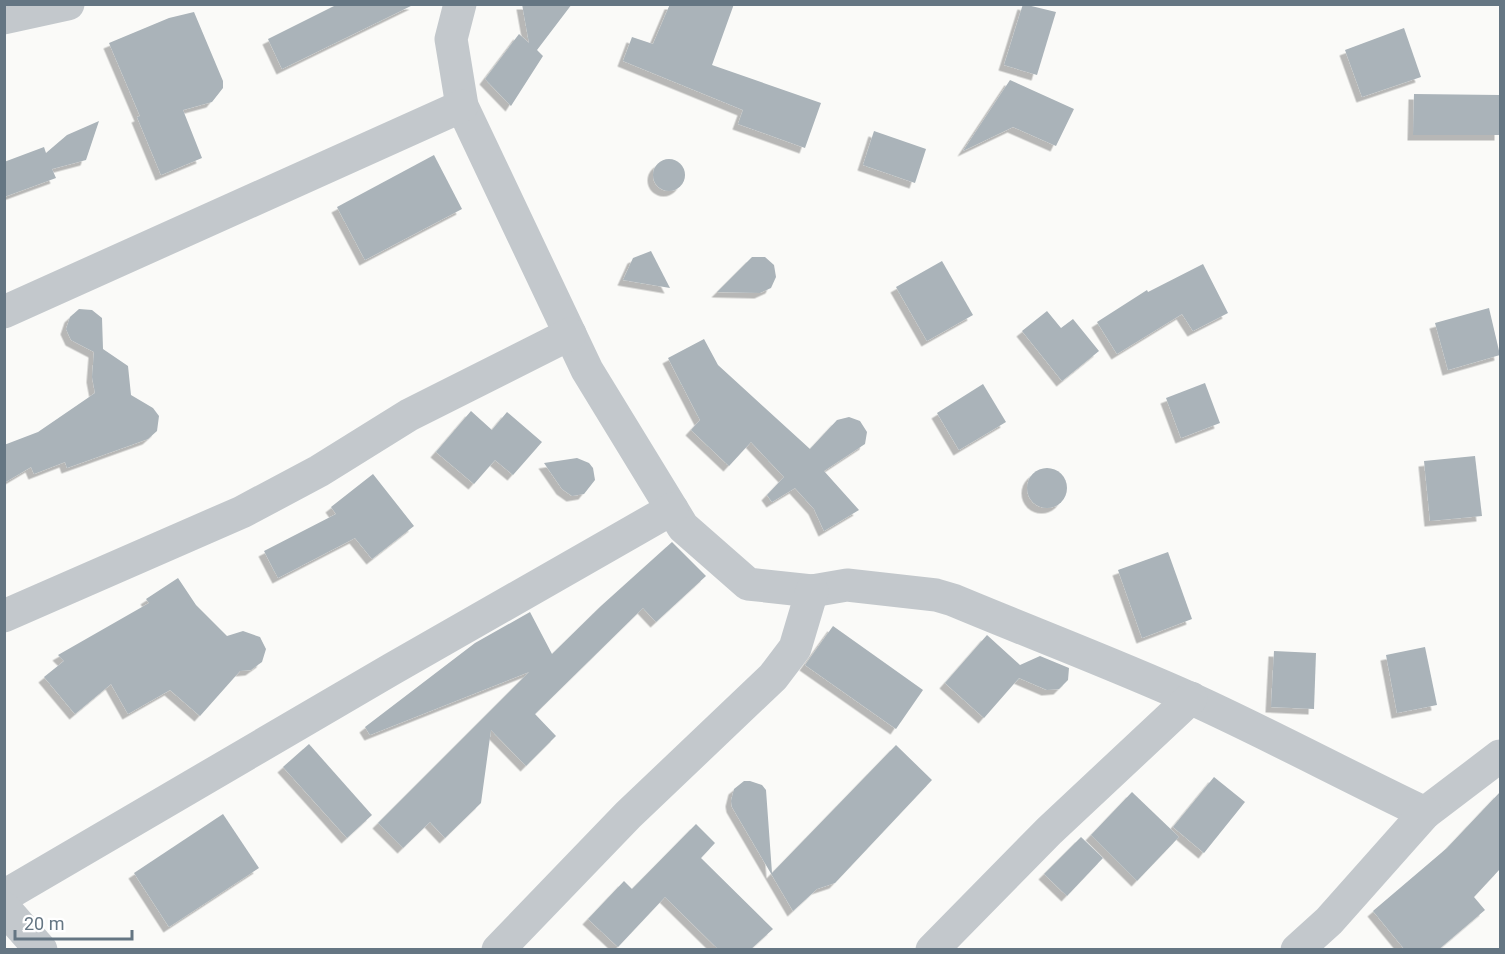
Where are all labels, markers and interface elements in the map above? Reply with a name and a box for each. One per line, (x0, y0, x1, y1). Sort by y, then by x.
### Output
scale bar (15, 903, 132, 941)
text: 20 m (24, 913, 64, 934)

